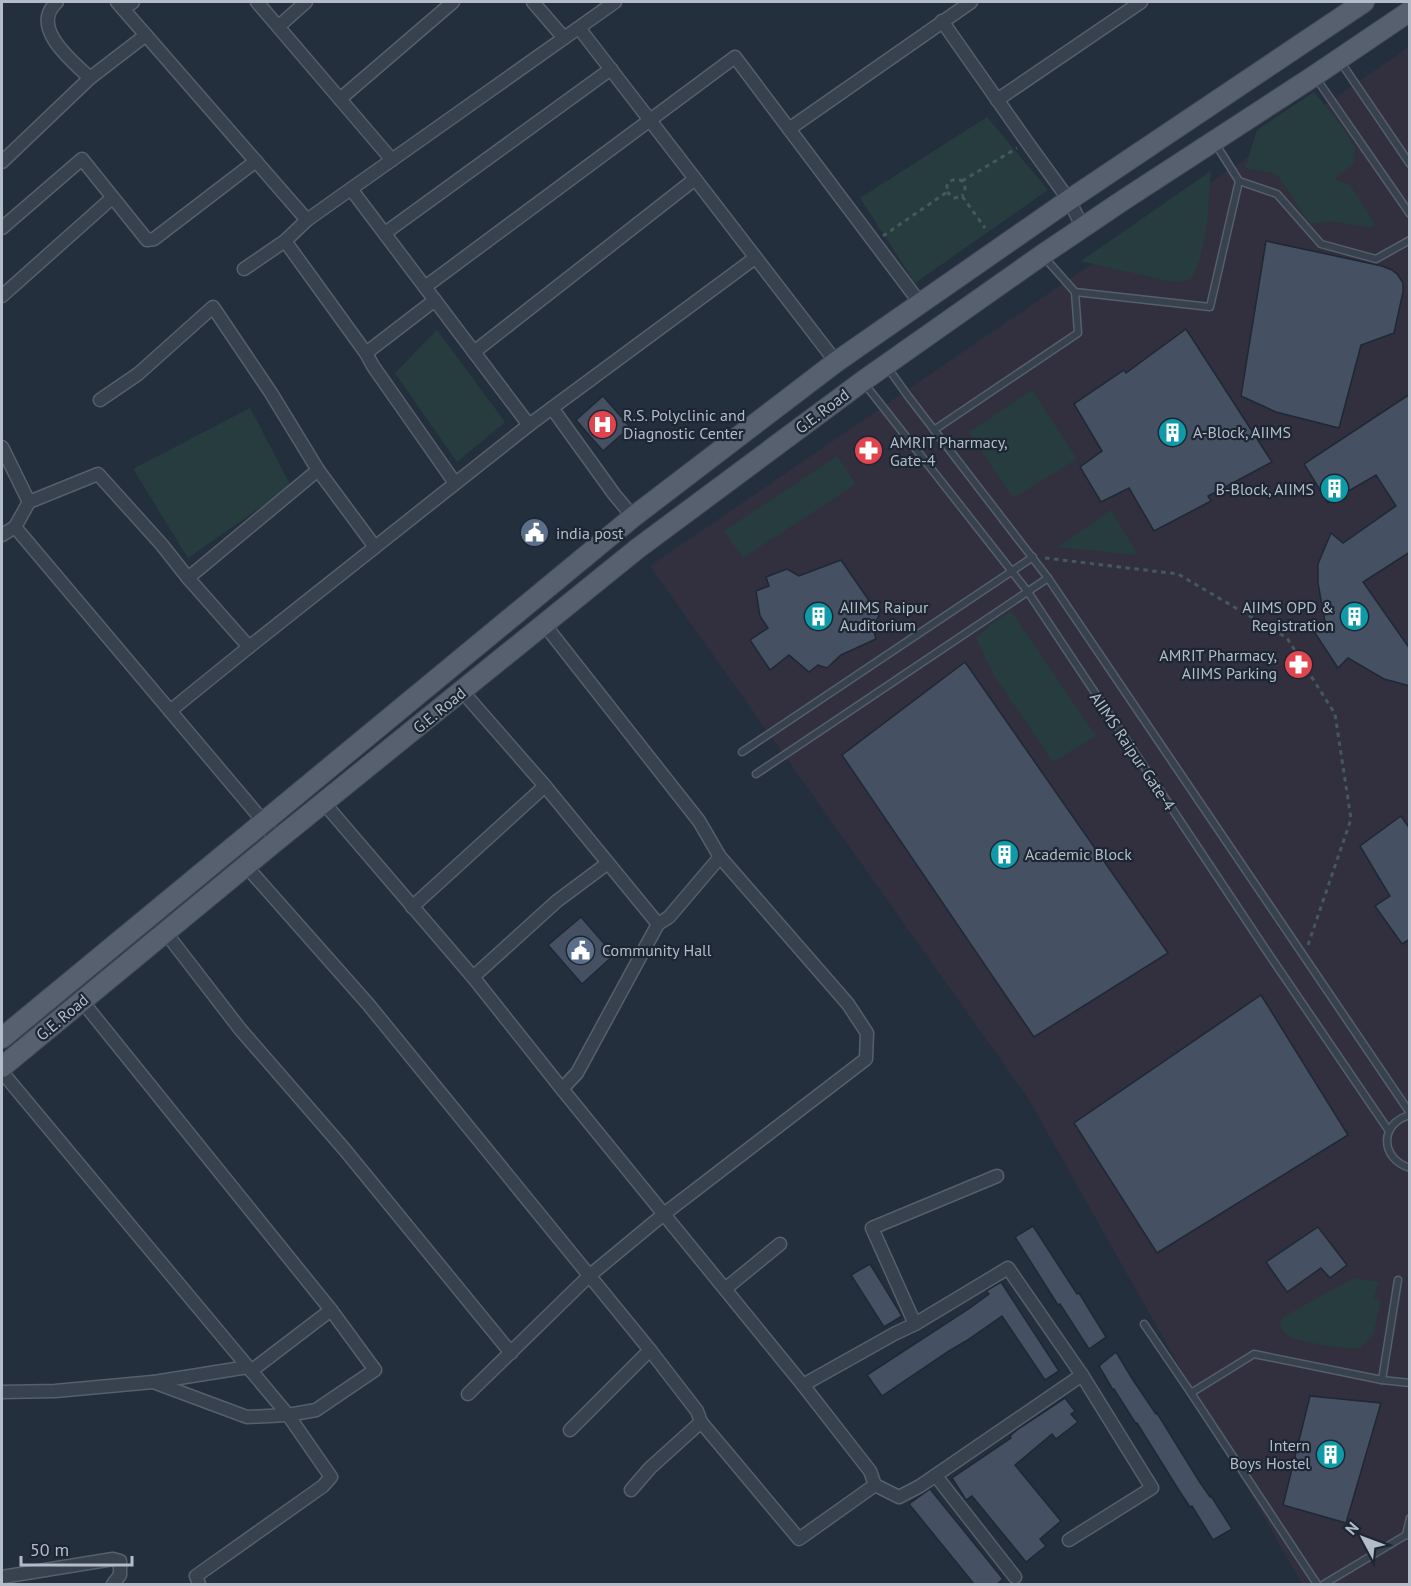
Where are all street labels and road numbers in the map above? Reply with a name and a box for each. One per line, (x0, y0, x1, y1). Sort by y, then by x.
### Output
street label: G.E. Road (791, 384, 853, 438)
street label: G.E. Road (409, 683, 469, 737)
street label: AIIMS Raipur Gate-4 (1086, 688, 1180, 814)
street label: G.E. Road (32, 989, 92, 1045)

